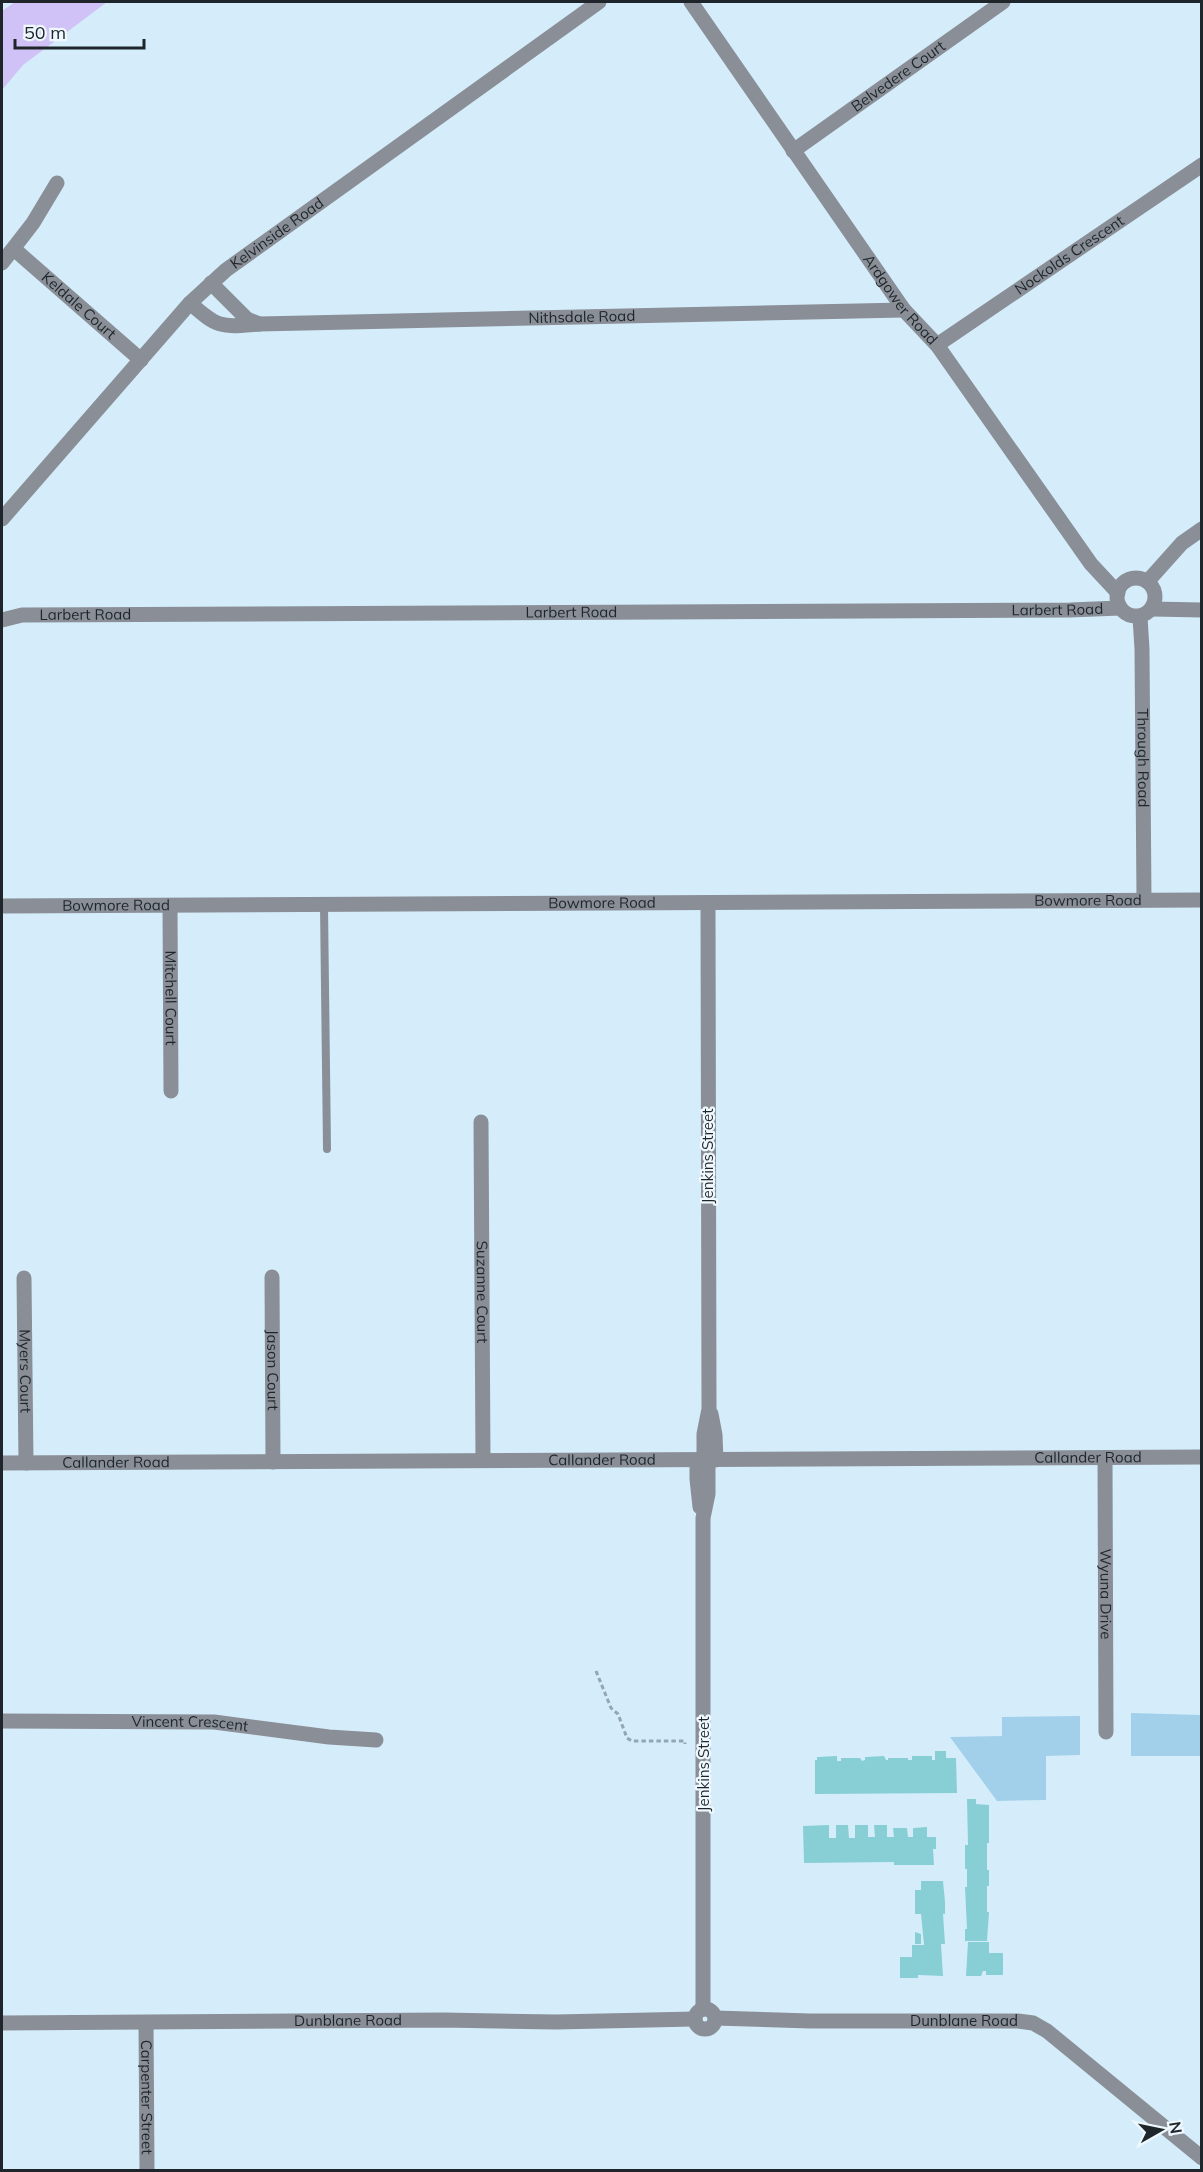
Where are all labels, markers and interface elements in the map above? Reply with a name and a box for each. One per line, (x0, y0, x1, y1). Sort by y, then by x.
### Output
scale bar (15, 12, 144, 50)
text: 50 m (24, 21, 66, 44)
street label: Belvedere Court (847, 36, 949, 116)
street label: Kelvinside Road (226, 193, 327, 273)
street label: Nockolds Crescent (1011, 211, 1127, 299)
street label: Ardgower Road (859, 250, 942, 349)
street label: Keldale Court (38, 268, 120, 343)
street label: Nithsdale Road (528, 306, 635, 327)
street label: Larbert Road (1011, 599, 1104, 619)
street label: Larbert Road (525, 602, 617, 622)
street label: Larbert Road (39, 604, 131, 624)
street label: Through Road (1133, 708, 1153, 808)
street label: Bowmore Road (1034, 890, 1142, 910)
street label: Bowmore Road (548, 893, 656, 912)
street label: Bowmore Road (62, 895, 170, 915)
street label: Mitchell Court (161, 950, 181, 1046)
street label: Jenkins Street (698, 1109, 717, 1203)
street label: Suzanne Court (473, 1241, 492, 1343)
street label: Myers Court (16, 1329, 35, 1413)
street label: Jason Court (263, 1330, 283, 1410)
street label: Callander Road (1034, 1447, 1142, 1467)
street label: Callander Road (548, 1450, 656, 1469)
street label: Callander Road (62, 1452, 170, 1472)
street label: Wyuna Drive (1096, 1549, 1116, 1639)
street label: Vincent Crescent (131, 1712, 250, 1735)
street label: Jenkins Street (694, 1717, 713, 1811)
street label: Dunblane Road (294, 2010, 402, 2030)
street label: Dunblane Road (910, 2011, 1018, 2030)
street label: Carpenter Street (137, 2040, 157, 2154)
north arrow (1131, 2100, 1191, 2160)
text: N (1165, 2120, 1187, 2135)

